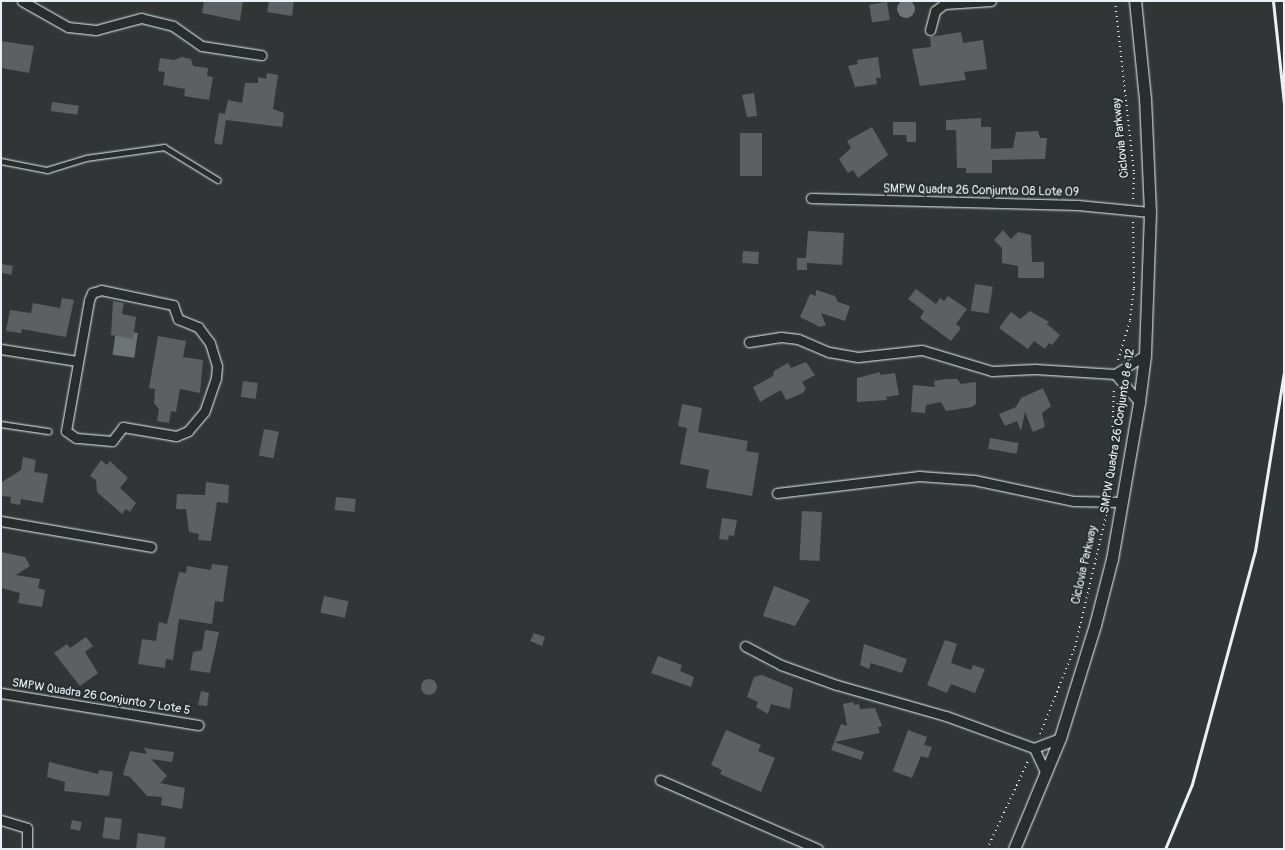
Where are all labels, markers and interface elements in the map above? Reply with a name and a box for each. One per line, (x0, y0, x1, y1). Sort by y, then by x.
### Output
street label: Ciclovia Parkway (1110, 97, 1132, 179)
street label: SMPW Quadra 26 Conjunto 08 Lote 09 (883, 182, 1079, 200)
street label: SMPW Quadra 26 Conjunto 8 e 12 (1098, 347, 1138, 515)
street label: Ciclovia Parkway (1069, 524, 1101, 606)
street label: SMPW Quadra 26 Conjunto 7 Lote 5 (11, 676, 191, 718)

